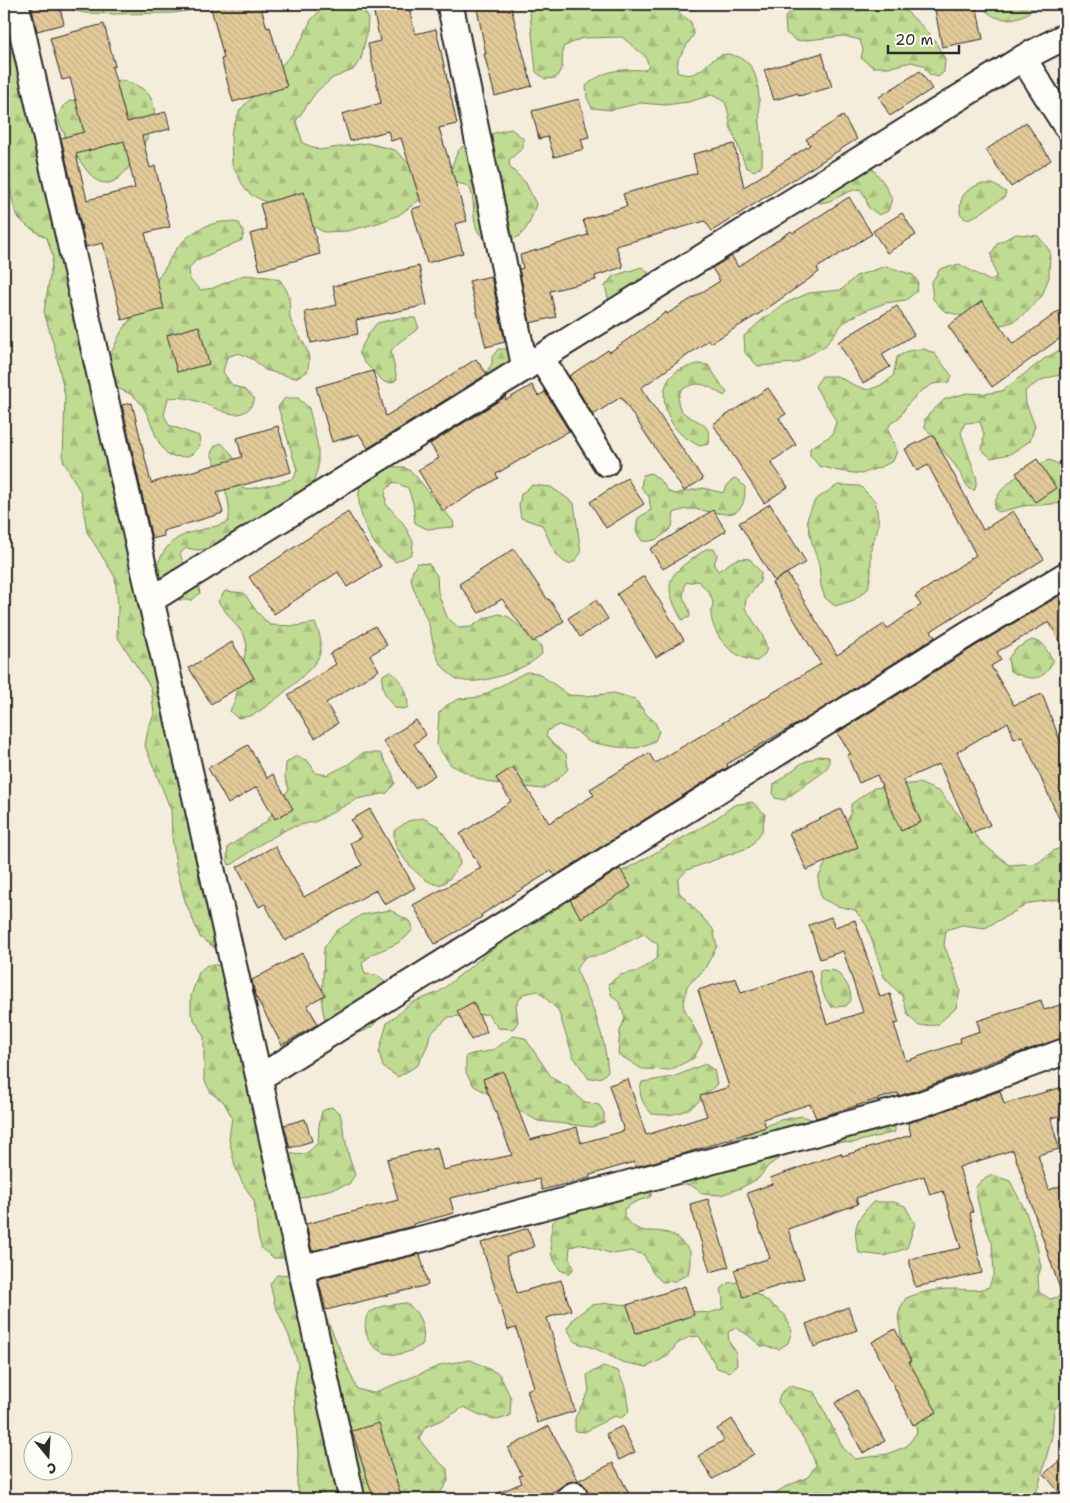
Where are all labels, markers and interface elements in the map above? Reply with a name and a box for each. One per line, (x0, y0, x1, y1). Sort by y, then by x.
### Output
scale bar (888, 22, 959, 54)
text: 20 m (895, 30, 934, 50)
north arrow (22, 1430, 72, 1480)
text: С (45, 1458, 59, 1478)

